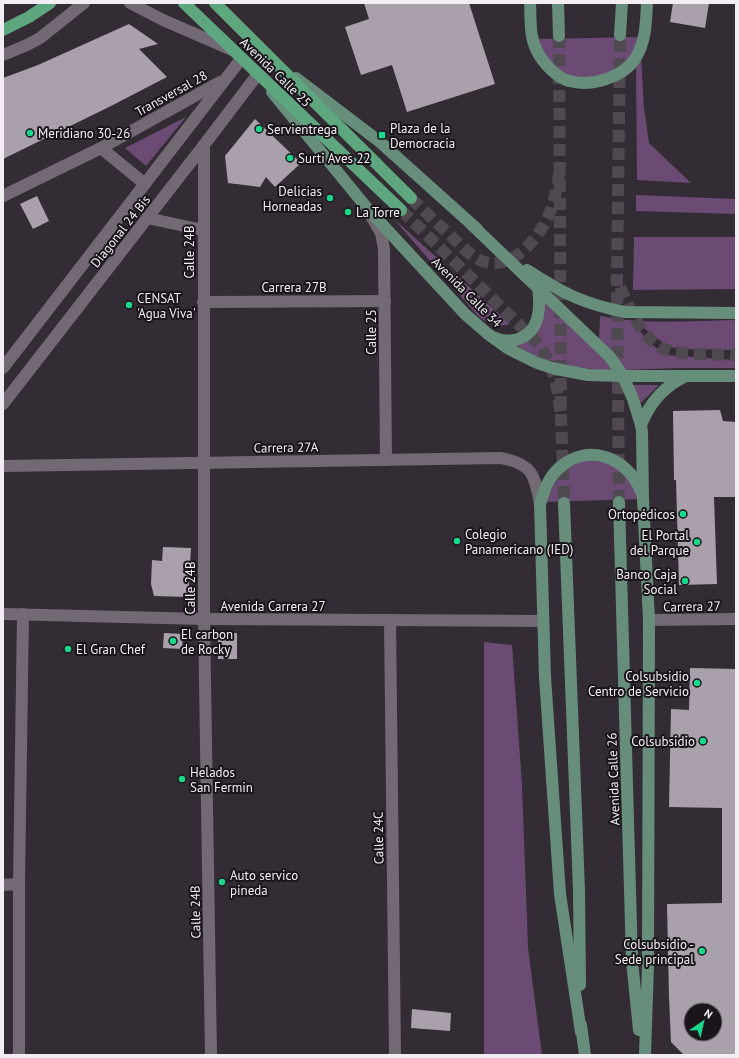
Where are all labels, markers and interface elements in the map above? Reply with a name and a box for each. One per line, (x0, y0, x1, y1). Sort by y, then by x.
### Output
street label: Avenida Calle 25 (236, 34, 315, 111)
street label: Transversal 28 (132, 67, 210, 120)
place label: Plaza de la Democracia (390, 120, 455, 152)
place label: Servientrega (267, 121, 337, 138)
marker: Servientrega (254, 124, 264, 134)
place label: Meridiano 30-26 (38, 125, 130, 142)
marker: Meridiano 30-26 (25, 128, 35, 138)
marker: Plaza de la Democracia (377, 130, 387, 140)
place label: Surti Aves 22 (298, 150, 371, 167)
marker: Surti Aves 22 (285, 153, 295, 163)
place label: Delicias Horneadas (263, 183, 322, 215)
street label: Diagonal 24 Bis (87, 192, 154, 271)
marker: Delicias Horneadas (325, 193, 335, 203)
place label: La Torre (356, 204, 400, 221)
marker: La Torre (343, 207, 353, 217)
street label: Calle 24B (181, 225, 198, 279)
street label: Avenida Calle 34 (428, 254, 505, 331)
street label: Carrera 27B (261, 279, 327, 296)
place label: CENSAT 'Agua Viva' (137, 290, 196, 322)
marker: CENSAT 'Agua Viva' (124, 300, 134, 310)
street label: Calle 25 (363, 309, 380, 355)
street label: Carrera 27A (254, 438, 319, 457)
place label: Ortopédicos (608, 506, 675, 523)
marker: Ortopédicos (678, 509, 688, 519)
place label: Colegio Panamericano (IED) (465, 526, 573, 558)
place label: El Portal del Parque (630, 527, 689, 559)
marker: Colegio Panamericano (IED) (452, 536, 462, 546)
marker: El Portal del Parque (692, 537, 702, 547)
street label: Calle 24B (182, 561, 199, 615)
place label: Banco Caja Social (616, 566, 677, 598)
marker: Banco Caja Social (680, 576, 690, 586)
street label: Carrera 27 (663, 597, 721, 616)
street label: Avenida Carrera 27 (221, 598, 326, 615)
place label: El carbon de Rocky (181, 626, 233, 658)
marker: El carbon de Rocky (168, 636, 178, 646)
place label: El Gran Chef (76, 641, 146, 658)
marker: El Gran Chef (63, 644, 73, 654)
place label: Colsubsidio Centro de Servicio (588, 668, 689, 700)
marker: Colsubsidio Centro de Servicio (692, 678, 702, 688)
street label: Avenida Calle 26 (603, 732, 624, 826)
place label: Colsubsidio (631, 733, 695, 750)
marker: Colsubsidio (698, 736, 708, 746)
place label: Helados San Fermin (190, 764, 253, 796)
marker: Helados San Fermin (177, 774, 187, 784)
street label: Calle 24C (370, 811, 387, 865)
place label: Auto servico pineda (230, 867, 298, 899)
marker: Auto servico pineda (217, 877, 227, 887)
street label: Calle 24B (187, 885, 204, 939)
place label: Colsubsidio - Sede principal (615, 936, 694, 968)
marker: Colsubsidio - Sede principal (697, 946, 707, 956)
north arrow (683, 1002, 723, 1042)
text: N (702, 1006, 716, 1022)

